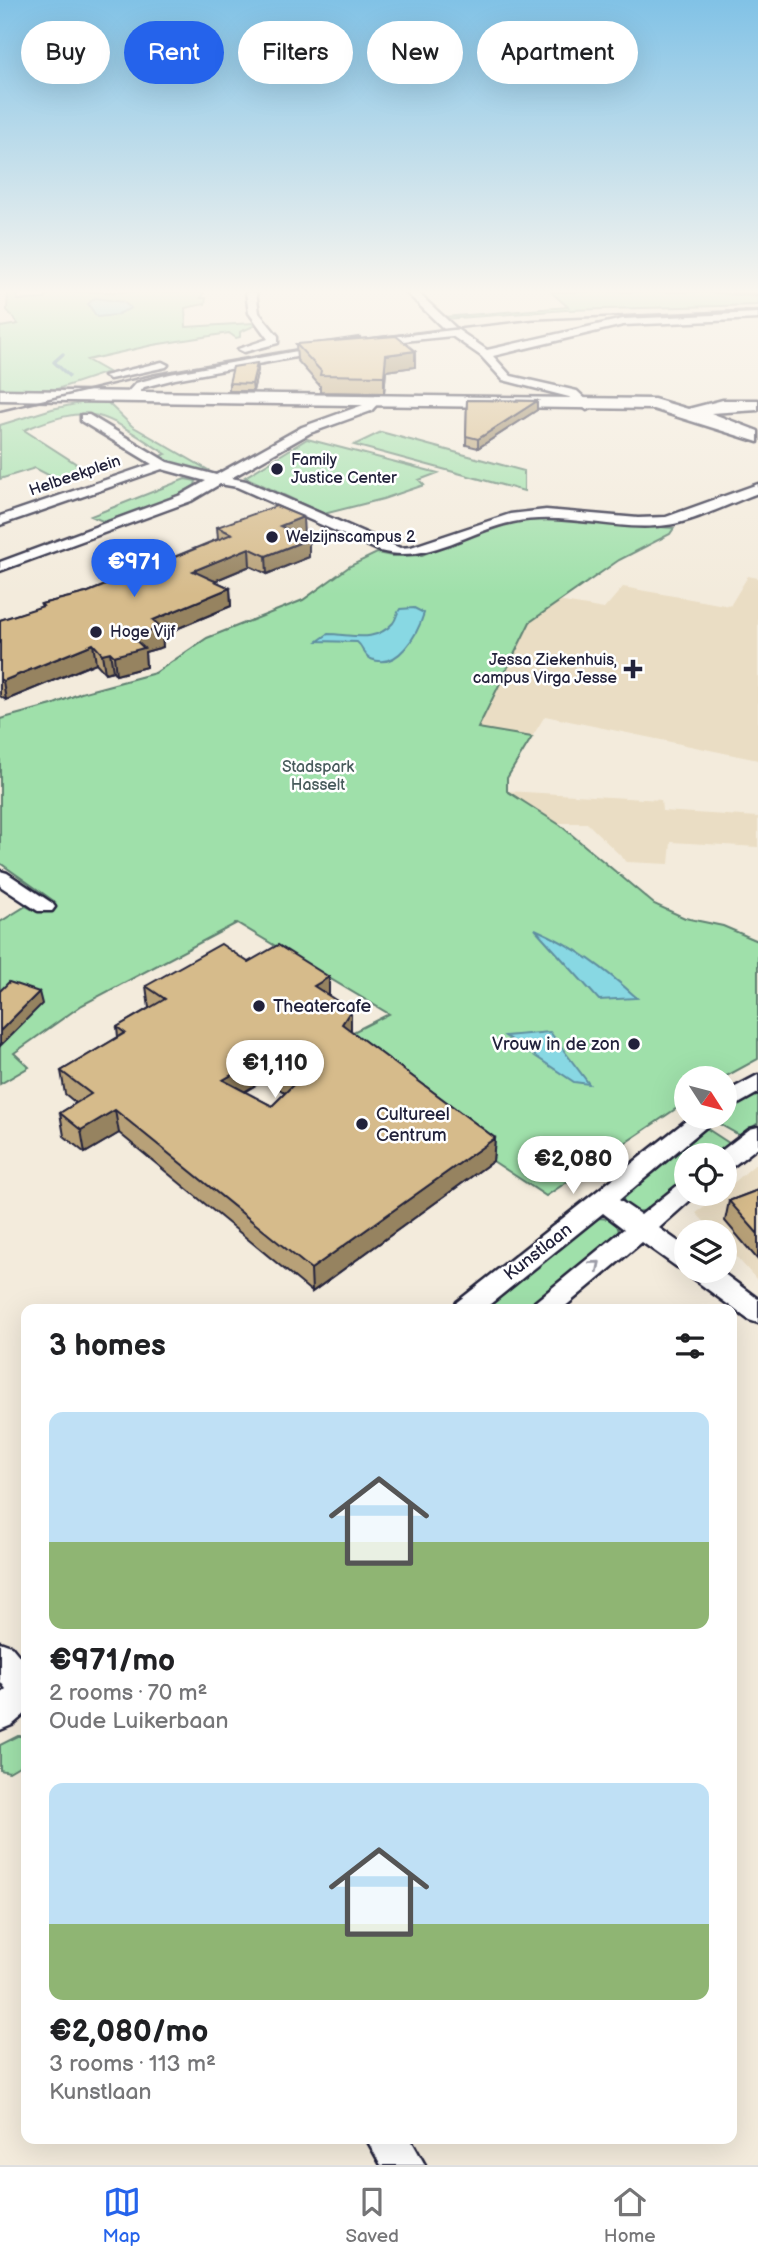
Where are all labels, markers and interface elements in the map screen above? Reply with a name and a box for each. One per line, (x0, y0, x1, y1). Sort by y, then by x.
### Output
chip: Buy (21, 21, 110, 84)
chip: Rent (124, 21, 224, 84)
chip: Filters (238, 21, 353, 84)
chip: New (367, 21, 463, 84)
chip: Apartment (477, 21, 638, 84)
street label: Helbeekplein (27, 451, 123, 501)
place label: Family Justice Center (291, 451, 397, 488)
marker: Family Justice Center (269, 461, 285, 477)
place label: Welzijnscampus 2 (286, 528, 416, 547)
marker: Welzijnscampus 2 (264, 529, 280, 545)
pin: €971 (93, 540, 175, 599)
text: €971 (107, 548, 161, 576)
place label: Hoge Vijf (110, 623, 176, 642)
marker: Hoge Vijf (88, 624, 104, 640)
place label: Jessa Ziekenhuis, campus Virga Jesse (473, 651, 618, 688)
marker: Jessa Ziekenhuis, campus Virga Jesse (623, 659, 643, 679)
park label: Stadspark Hasselt (282, 758, 354, 795)
place label: Theatercafe (273, 996, 372, 1017)
marker: Theatercafe (251, 998, 267, 1014)
place label: Vrouw in de zon (492, 1034, 620, 1055)
marker: Vrouw in de zon (626, 1036, 642, 1052)
pin: €1,110 (218, 1040, 332, 1100)
text: €1,110 (242, 1049, 308, 1077)
north arrow (674, 1066, 737, 1129)
map controls (674, 1066, 737, 1283)
place label: Cultureel Centrum (376, 1104, 450, 1146)
marker: Cultureel Centrum (354, 1116, 370, 1132)
pin: €2,080 (516, 1136, 630, 1196)
button: locate (674, 1143, 737, 1206)
text: €2,080 (534, 1145, 612, 1173)
street label: Kunstlaan (500, 1219, 576, 1285)
button: layers (674, 1220, 737, 1283)
one-way arrow (587, 1261, 600, 1273)
icon: filters (671, 1327, 709, 1365)
text: 3 homes (49, 1328, 166, 1364)
icon: home (316, 1458, 442, 1584)
text: €971/mo (49, 1643, 175, 1679)
text: 2 rooms · 70 m² (49, 1679, 208, 1707)
text: Oude Luikerbaan (49, 1707, 229, 1735)
icon: home (316, 1829, 442, 1955)
text: €2,080/mo (49, 2014, 208, 2050)
text: 3 rooms · 113 m² (49, 2050, 216, 2078)
text: Kunstlaan (49, 2078, 152, 2106)
tab: Map (102, 2183, 141, 2248)
tab: Saved (346, 2183, 399, 2248)
tab: Home (604, 2183, 656, 2248)

